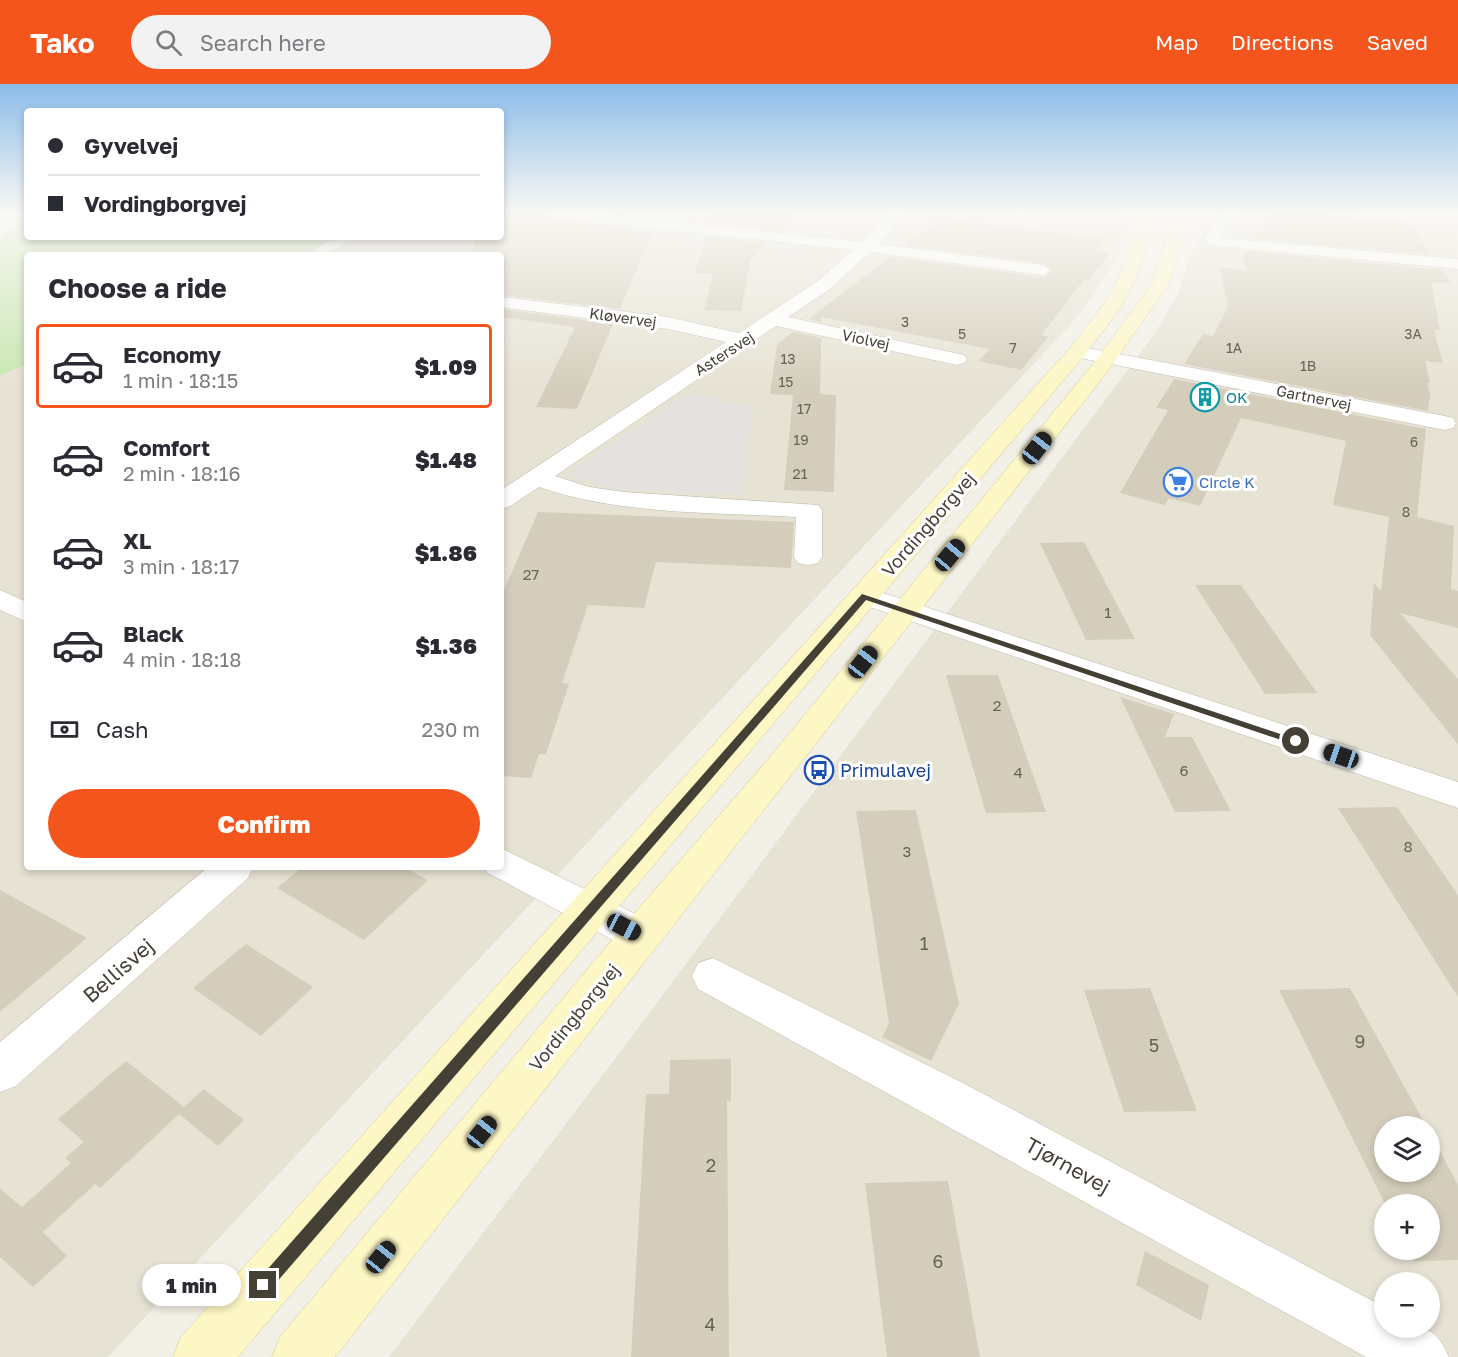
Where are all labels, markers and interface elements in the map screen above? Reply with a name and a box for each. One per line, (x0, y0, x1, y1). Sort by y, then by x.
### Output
search box (131, 15, 551, 69)
text: Tako (30, 26, 95, 59)
icon: search (152, 26, 185, 59)
text: Search here (200, 29, 326, 56)
text: Map (1155, 29, 1198, 55)
text: Directions (1231, 29, 1334, 55)
text: Saved (1367, 29, 1428, 55)
text: Gyvelvej (84, 132, 178, 159)
text: Vordingborgvej (84, 190, 246, 217)
text: Choose a ride (48, 272, 227, 304)
street label: Kløvervej (588, 303, 658, 331)
house number: 3 (901, 313, 909, 330)
street label: Violvej (840, 325, 892, 353)
house number: 5 (958, 325, 966, 342)
house number: 3A (1404, 325, 1422, 342)
street label: Astersvej (691, 327, 757, 379)
icon: car (51, 339, 105, 393)
house number: 7 (1009, 339, 1017, 356)
house number: 1A (1226, 339, 1243, 356)
text: Economy (123, 341, 221, 368)
house number: 13 (781, 350, 795, 367)
text: $1.09 (415, 353, 477, 380)
house number: 1B (1300, 357, 1316, 374)
text: 1 min · 18:15 (123, 368, 238, 392)
house number: 15 (779, 373, 793, 390)
building icon: OK (1189, 381, 1221, 413)
street label: Gartnervej (1275, 381, 1353, 413)
place label: OK (1226, 388, 1247, 406)
house number: 17 (797, 400, 811, 417)
car (1019, 428, 1055, 468)
house number: 19 (793, 431, 809, 448)
icon: car (51, 432, 105, 486)
house number: 6 (1410, 433, 1418, 450)
text: Comfort (123, 434, 210, 461)
text: $1.48 (415, 446, 477, 473)
text: 2 min · 18:16 (123, 461, 241, 485)
house number: 21 (793, 465, 808, 482)
supermarket icon: Circle K (1162, 466, 1194, 498)
street label: Vordingborgvej (877, 467, 979, 581)
place label: Circle K (1199, 473, 1255, 491)
house number: 8 (1402, 503, 1410, 520)
icon: car (51, 525, 105, 579)
text: XL (123, 527, 151, 554)
car (932, 535, 968, 575)
text: $1.86 (415, 539, 477, 566)
text: 3 min · 18:17 (123, 554, 239, 578)
house number: 27 (523, 565, 539, 583)
house number: 1 (1104, 603, 1112, 621)
icon: car (51, 618, 105, 672)
text: Black (123, 620, 184, 647)
text: $1.36 (415, 632, 477, 659)
car (845, 642, 881, 682)
text: 4 min · 18:18 (123, 647, 241, 671)
house number: 2 (993, 696, 1001, 714)
icon: cash (48, 713, 81, 746)
text: Cash (96, 716, 149, 743)
text: 230 m (422, 717, 480, 741)
route start (1282, 727, 1309, 754)
car (1321, 742, 1361, 770)
bus stop icon: Primulavej (803, 754, 835, 786)
place label: Primulavej (840, 759, 931, 781)
house number: 6 (1179, 761, 1189, 779)
house number: 4 (1013, 763, 1023, 781)
button: Confirm (48, 789, 480, 858)
house number: 8 (1403, 837, 1413, 855)
house number: 3 (903, 842, 911, 860)
car (604, 911, 644, 943)
street label: Bellisvej (77, 932, 159, 1008)
house number: 1 (920, 932, 929, 954)
street label: Vordingborgvej (524, 959, 624, 1075)
house number: 9 (1355, 1030, 1365, 1052)
house number: 5 (1149, 1034, 1159, 1056)
car (464, 1112, 500, 1152)
map controls (1374, 1116, 1440, 1338)
button: layers (1374, 1116, 1440, 1182)
street label: Tjørnevej (1021, 1131, 1115, 1199)
house number: 2 (706, 1154, 716, 1176)
button: + (1374, 1194, 1440, 1260)
car (363, 1237, 399, 1277)
house number: 6 (933, 1250, 943, 1272)
callout: 1 min (143, 1264, 242, 1306)
route end (249, 1271, 276, 1298)
button: − (1374, 1272, 1440, 1338)
text: 1 min (166, 1273, 217, 1297)
house number: 4 (705, 1313, 716, 1335)

